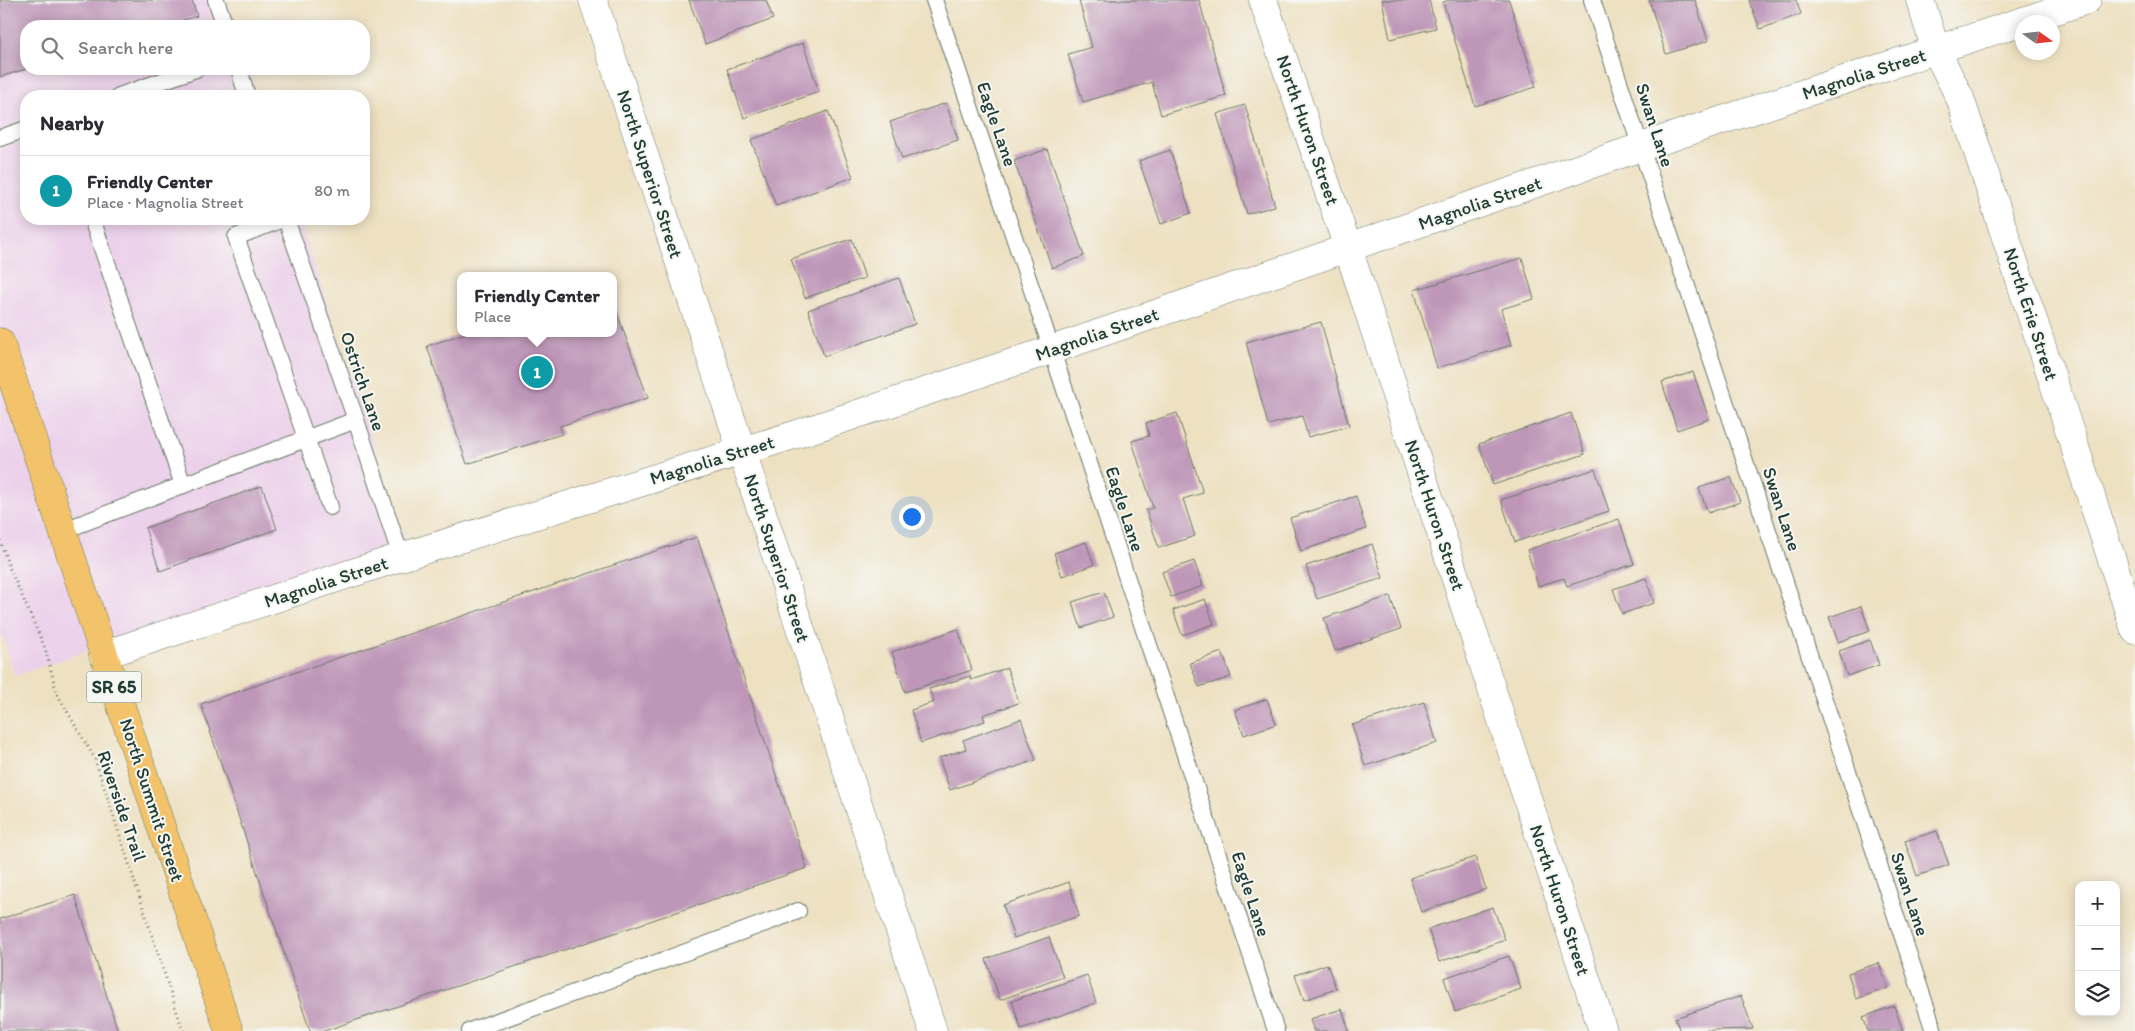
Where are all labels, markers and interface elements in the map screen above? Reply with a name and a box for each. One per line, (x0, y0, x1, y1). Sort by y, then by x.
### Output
north arrow (2015, 15, 2060, 60)
search box (20, 20, 370, 75)
icon: search (38, 34, 66, 62)
text: Search here (78, 36, 173, 59)
street label: Magnolia Street (1799, 43, 1929, 105)
street label: North Huron Street (1272, 52, 1344, 208)
street label: Eagle Lane (972, 79, 1022, 169)
street label: Swan Lane (1631, 80, 1679, 170)
street label: North Superior Street (612, 87, 688, 261)
text: Nearby (40, 110, 104, 135)
text: Friendly Center (87, 170, 212, 193)
street label: Magnolia Street (1415, 171, 1545, 235)
text: 1 (52, 181, 60, 200)
text: 80 m (314, 181, 350, 200)
text: Place · Magnolia Street (87, 193, 244, 212)
street label: North Erie Street (1999, 245, 2063, 383)
popup (457, 272, 617, 337)
text: Friendly Center (474, 284, 600, 307)
street label: Magnolia Street (1032, 302, 1162, 366)
text: Place (474, 307, 511, 326)
street label: Ostrich Lane (335, 328, 391, 434)
pin: 1 (521, 353, 553, 391)
street label: Magnolia Street (647, 430, 777, 490)
street label: North Huron Street (1400, 437, 1470, 593)
street label: Eagle Lane (1100, 464, 1150, 554)
street label: Swan Lane (1758, 464, 1806, 554)
street label: North Superior Street (739, 471, 815, 645)
your location (899, 504, 925, 530)
street label: Magnolia Street (261, 551, 391, 613)
road number: SR 65 (86, 672, 142, 702)
street label: North Summit Street (115, 715, 189, 885)
street label: Riverside Trail (92, 748, 152, 865)
street label: North Huron Street (1525, 822, 1595, 978)
street label: Eagle Lane (1226, 849, 1276, 939)
street label: Swan Lane (1886, 849, 1934, 939)
map controls (2075, 881, 2120, 1016)
button: + (2075, 881, 2120, 926)
button: − (2075, 926, 2120, 971)
button: layers (2075, 971, 2120, 1016)

